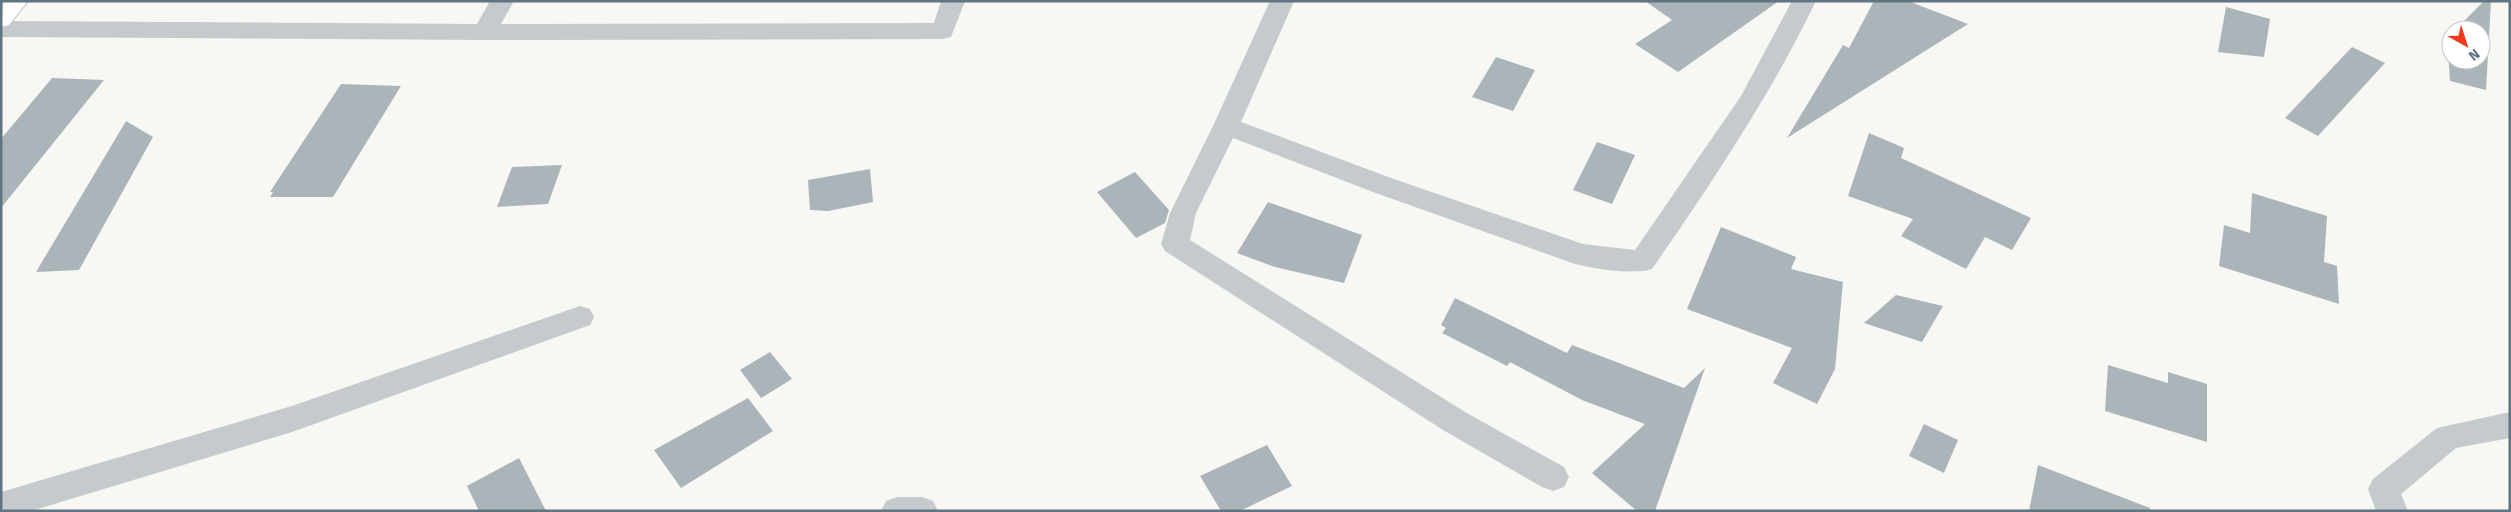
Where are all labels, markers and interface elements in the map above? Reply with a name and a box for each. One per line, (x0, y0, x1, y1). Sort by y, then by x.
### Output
north arrow (2441, 20, 2491, 70)
text: N (2465, 45, 2483, 64)

